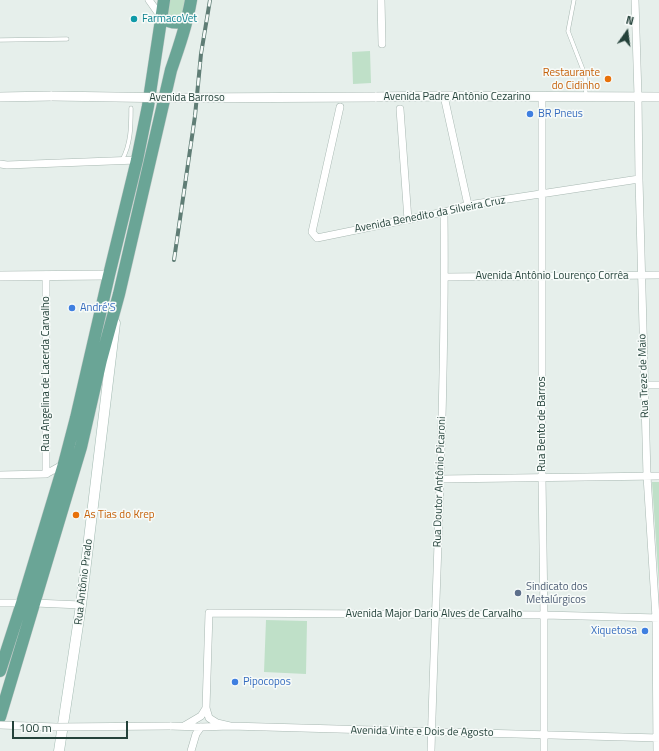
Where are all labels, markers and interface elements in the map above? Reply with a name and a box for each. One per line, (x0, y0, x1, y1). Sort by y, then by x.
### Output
place label: FarmacoVet (142, 12, 197, 26)
north arrow (607, 12, 647, 52)
text: N (624, 12, 636, 29)
marker: FarmacoVet (129, 14, 139, 24)
place label: Restaurante do Cidinho (543, 66, 600, 92)
marker: Restaurante do Cidinho (603, 74, 613, 84)
street label: Avenida Padre Antônio Cezarino (383, 90, 531, 104)
street label: Avenida Barroso (149, 91, 225, 105)
place label: BR Pneus (538, 107, 583, 121)
marker: BR Pneus (525, 109, 535, 119)
street label: Avenida Benedito da Silveira Cruz (353, 194, 507, 236)
street label: Avenida Antônio Lourenço Corrêa (475, 269, 629, 283)
street label: Rua Angelina de Lacerda Carvalho (39, 296, 53, 452)
place label: André'S (80, 301, 116, 315)
marker: André'S (67, 303, 77, 313)
street label: Rua Treze de Maio (636, 334, 652, 418)
street label: Rua Bento de Barros (535, 376, 549, 472)
street label: Rua Doutor Antônio Picaroni (431, 416, 449, 548)
place label: As Tias do Krep (84, 508, 155, 522)
marker: As Tias do Krep (71, 510, 81, 520)
street label: Rua Antônio Prado (72, 538, 96, 626)
place label: Sindicato dos Metalúrgicos (526, 580, 588, 606)
marker: Sindicato dos Metalúrgicos (513, 588, 523, 598)
street label: Avenida Major Dario Alves de Carvalho (346, 607, 522, 621)
place label: Xiquetosa (591, 624, 637, 638)
marker: Xiquetosa (640, 626, 650, 636)
place label: Pipocopos (243, 675, 291, 689)
marker: Pipocopos (230, 677, 240, 687)
scale bar (14, 713, 130, 739)
text: 100 m (19, 718, 52, 737)
street label: Avenida Vinte e Dois de Agosto (350, 724, 494, 740)

